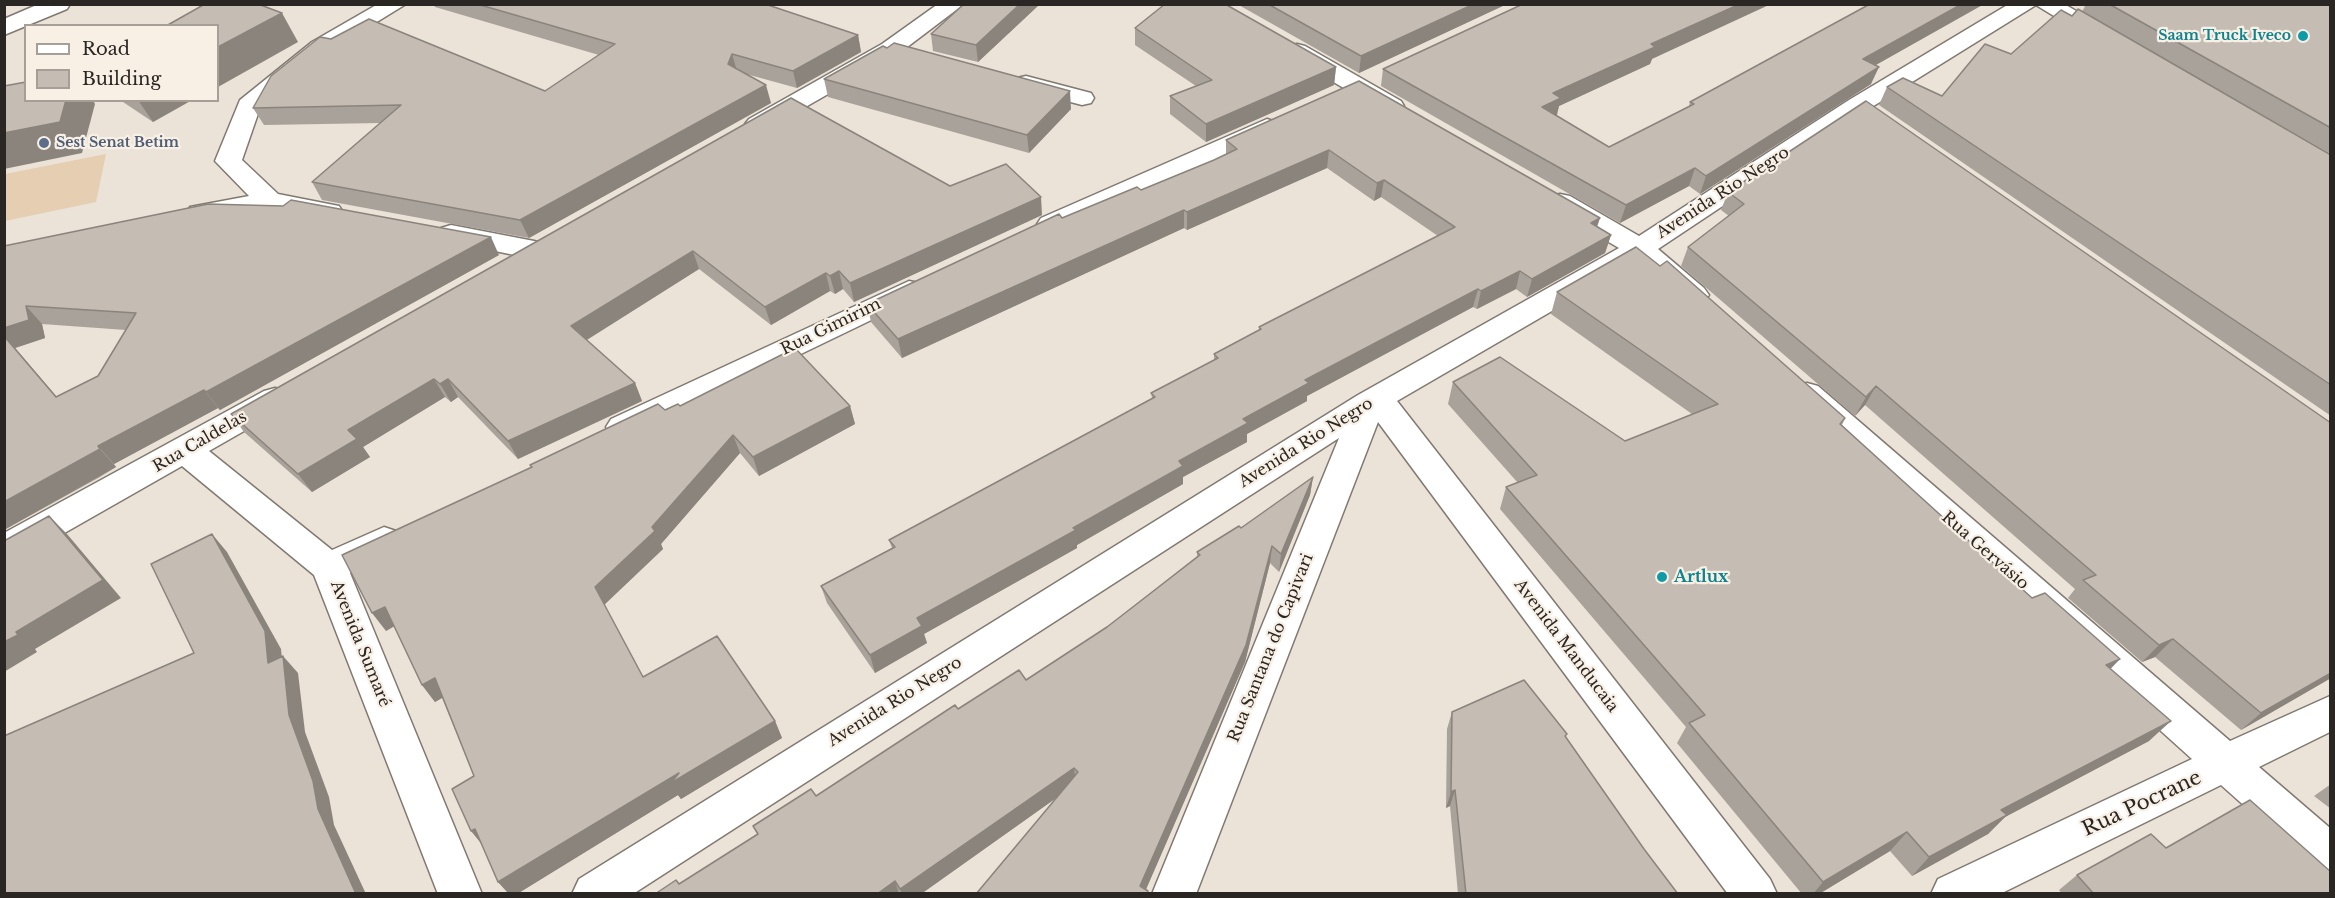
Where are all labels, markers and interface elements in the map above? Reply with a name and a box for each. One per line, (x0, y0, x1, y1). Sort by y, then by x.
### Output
legend (24, 24, 219, 102)
place label: Saam Truck Iveco (2158, 28, 2291, 44)
marker: Saam Truck Iveco (2296, 29, 2310, 43)
text: Road (82, 38, 130, 60)
text: Building (82, 68, 161, 90)
place label: Sest Senat Betim (56, 135, 179, 151)
marker: Sest Senat Betim (37, 136, 51, 150)
street label: Avenida Rio Negro (1653, 143, 1793, 243)
street label: Rua Gimirim (778, 294, 884, 360)
street label: Avenida Rio Negro (1235, 394, 1377, 492)
street label: Rua Caldelas (150, 407, 250, 477)
street label: Rua Gervásio (1938, 508, 2032, 594)
street label: Rua Santana do Capivari (1224, 551, 1318, 745)
place label: Artlux (1674, 567, 1728, 587)
marker: Artlux (1655, 570, 1669, 584)
street label: Avenida Manducaia (1510, 576, 1622, 716)
street label: Avenida Sumaré (326, 578, 394, 710)
street label: Avenida Rio Negro (824, 653, 966, 751)
street label: Rua Pocrane (2079, 766, 2205, 842)

